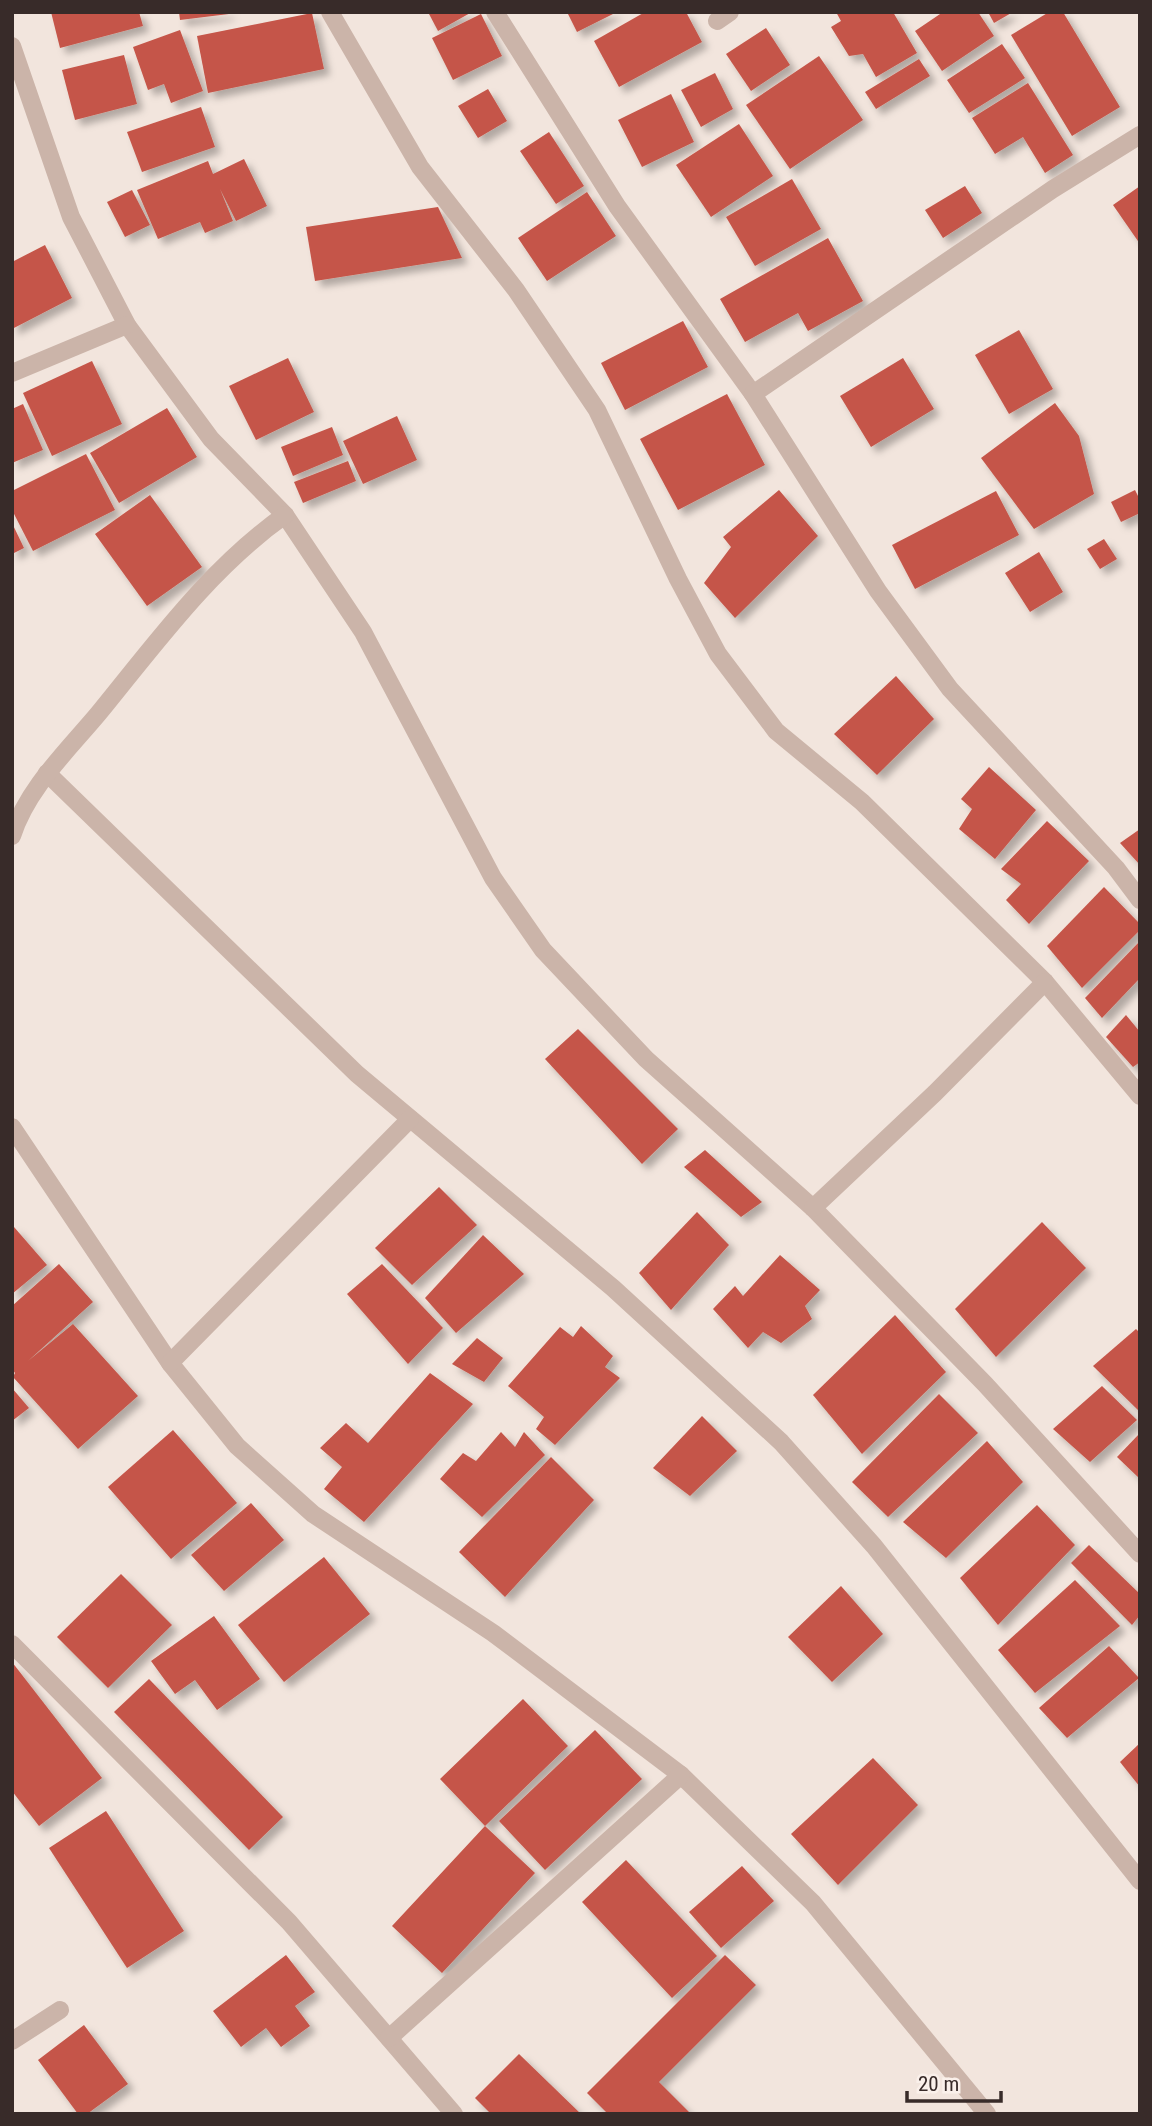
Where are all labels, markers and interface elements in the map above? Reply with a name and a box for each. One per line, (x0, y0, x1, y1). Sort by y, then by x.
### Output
scale bar (907, 2060, 1002, 2104)
text: 20 m (918, 2072, 959, 2096)

